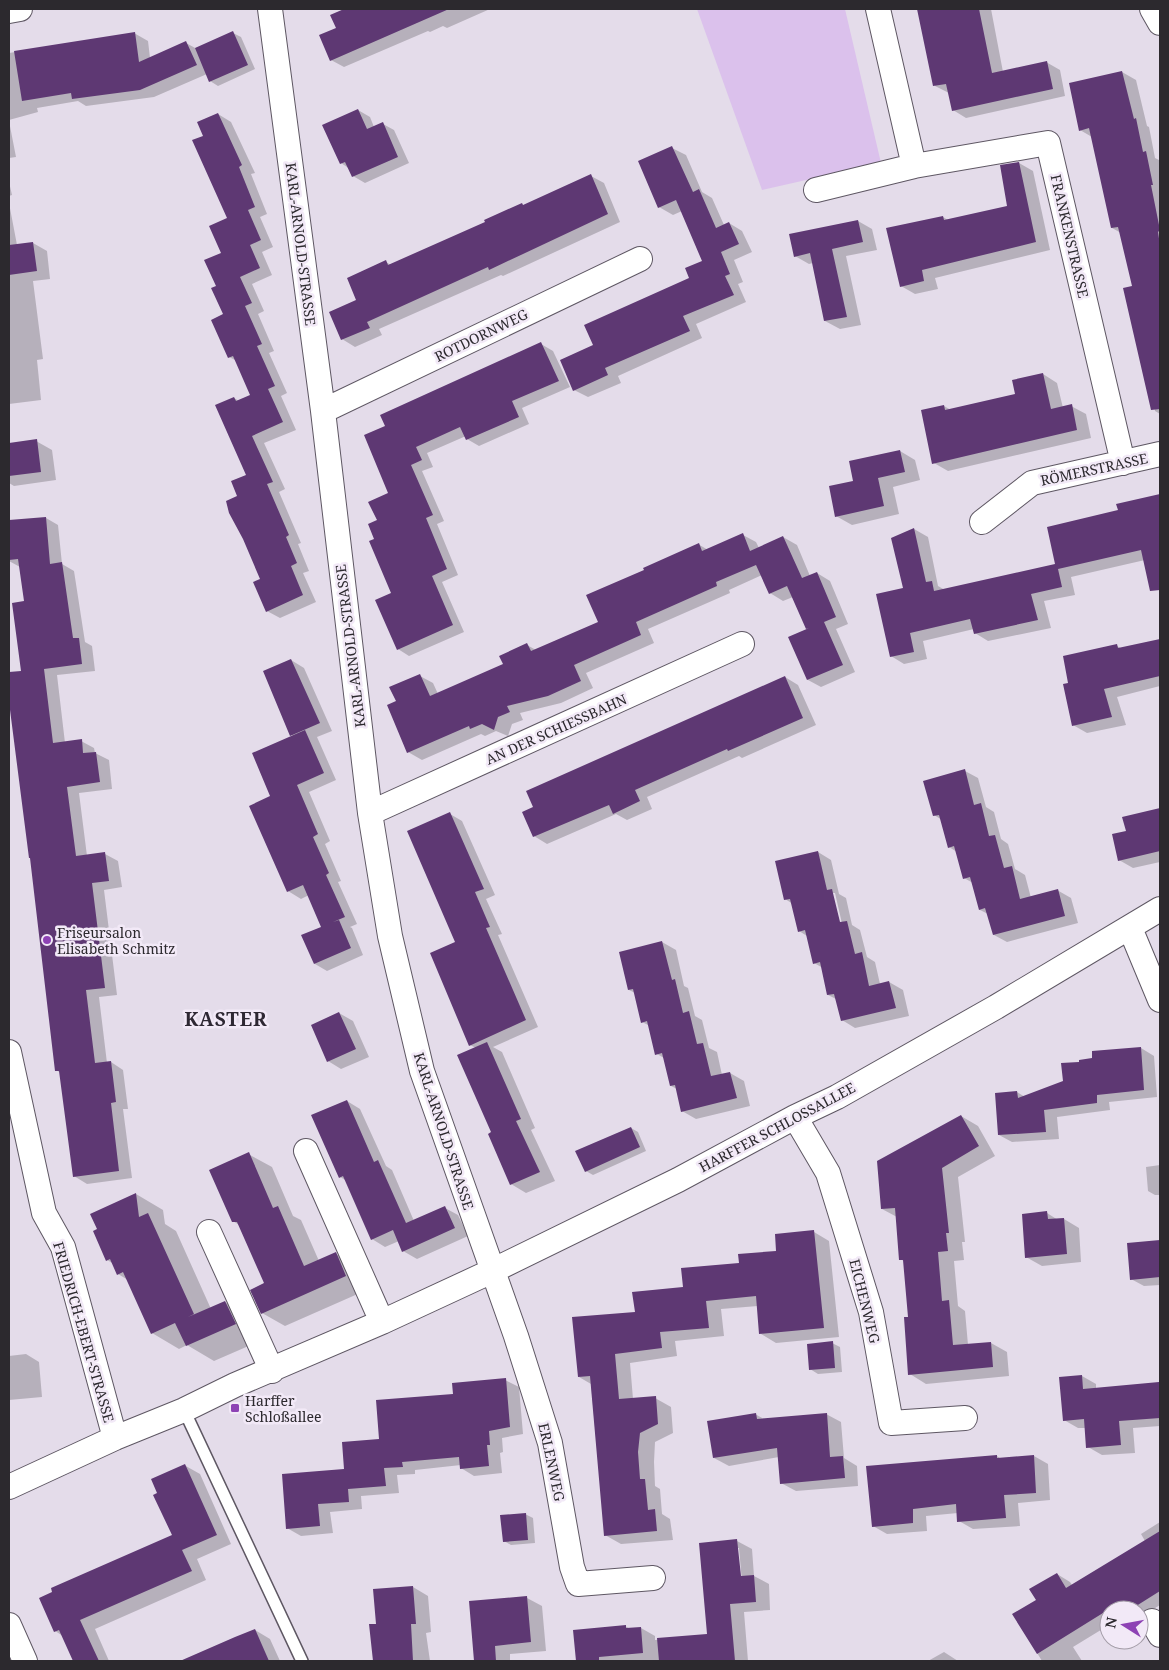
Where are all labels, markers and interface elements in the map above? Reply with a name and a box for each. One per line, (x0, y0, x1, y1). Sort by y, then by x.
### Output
street label: KARL-ARNOLD-STRASSE (282, 161, 320, 327)
street label: FRANKENSTRASSE (1047, 172, 1094, 300)
street label: ROTDORNWEG (431, 304, 531, 366)
street label: RÖMERSTRASSE (1039, 448, 1150, 490)
street label: KARL-ARNOLD-STRASSE (331, 563, 369, 729)
street label: AN DER SCHIESSBAHN (482, 689, 630, 769)
place label: Friseursalon Elisabeth Schmitz (57, 923, 175, 958)
marker: Friseursalon Elisabeth Schmitz (41, 934, 53, 946)
district label: KASTER (184, 1006, 268, 1032)
street label: KARL-ARNOLD-STRASSE (410, 1050, 478, 1212)
street label: HARFFER SCHLOSSALLEE (696, 1078, 859, 1176)
street label: FRIEDRICH-EBERT-STRASSE (49, 1239, 119, 1425)
street label: EICHENWEG (845, 1257, 885, 1345)
place label: Harffer Schloßallee (245, 1391, 321, 1426)
marker: Harffer Schloßallee (229, 1402, 241, 1414)
street label: ERLENWEG (534, 1421, 570, 1503)
north arrow (1099, 1600, 1149, 1650)
text: N (1100, 1615, 1121, 1630)

